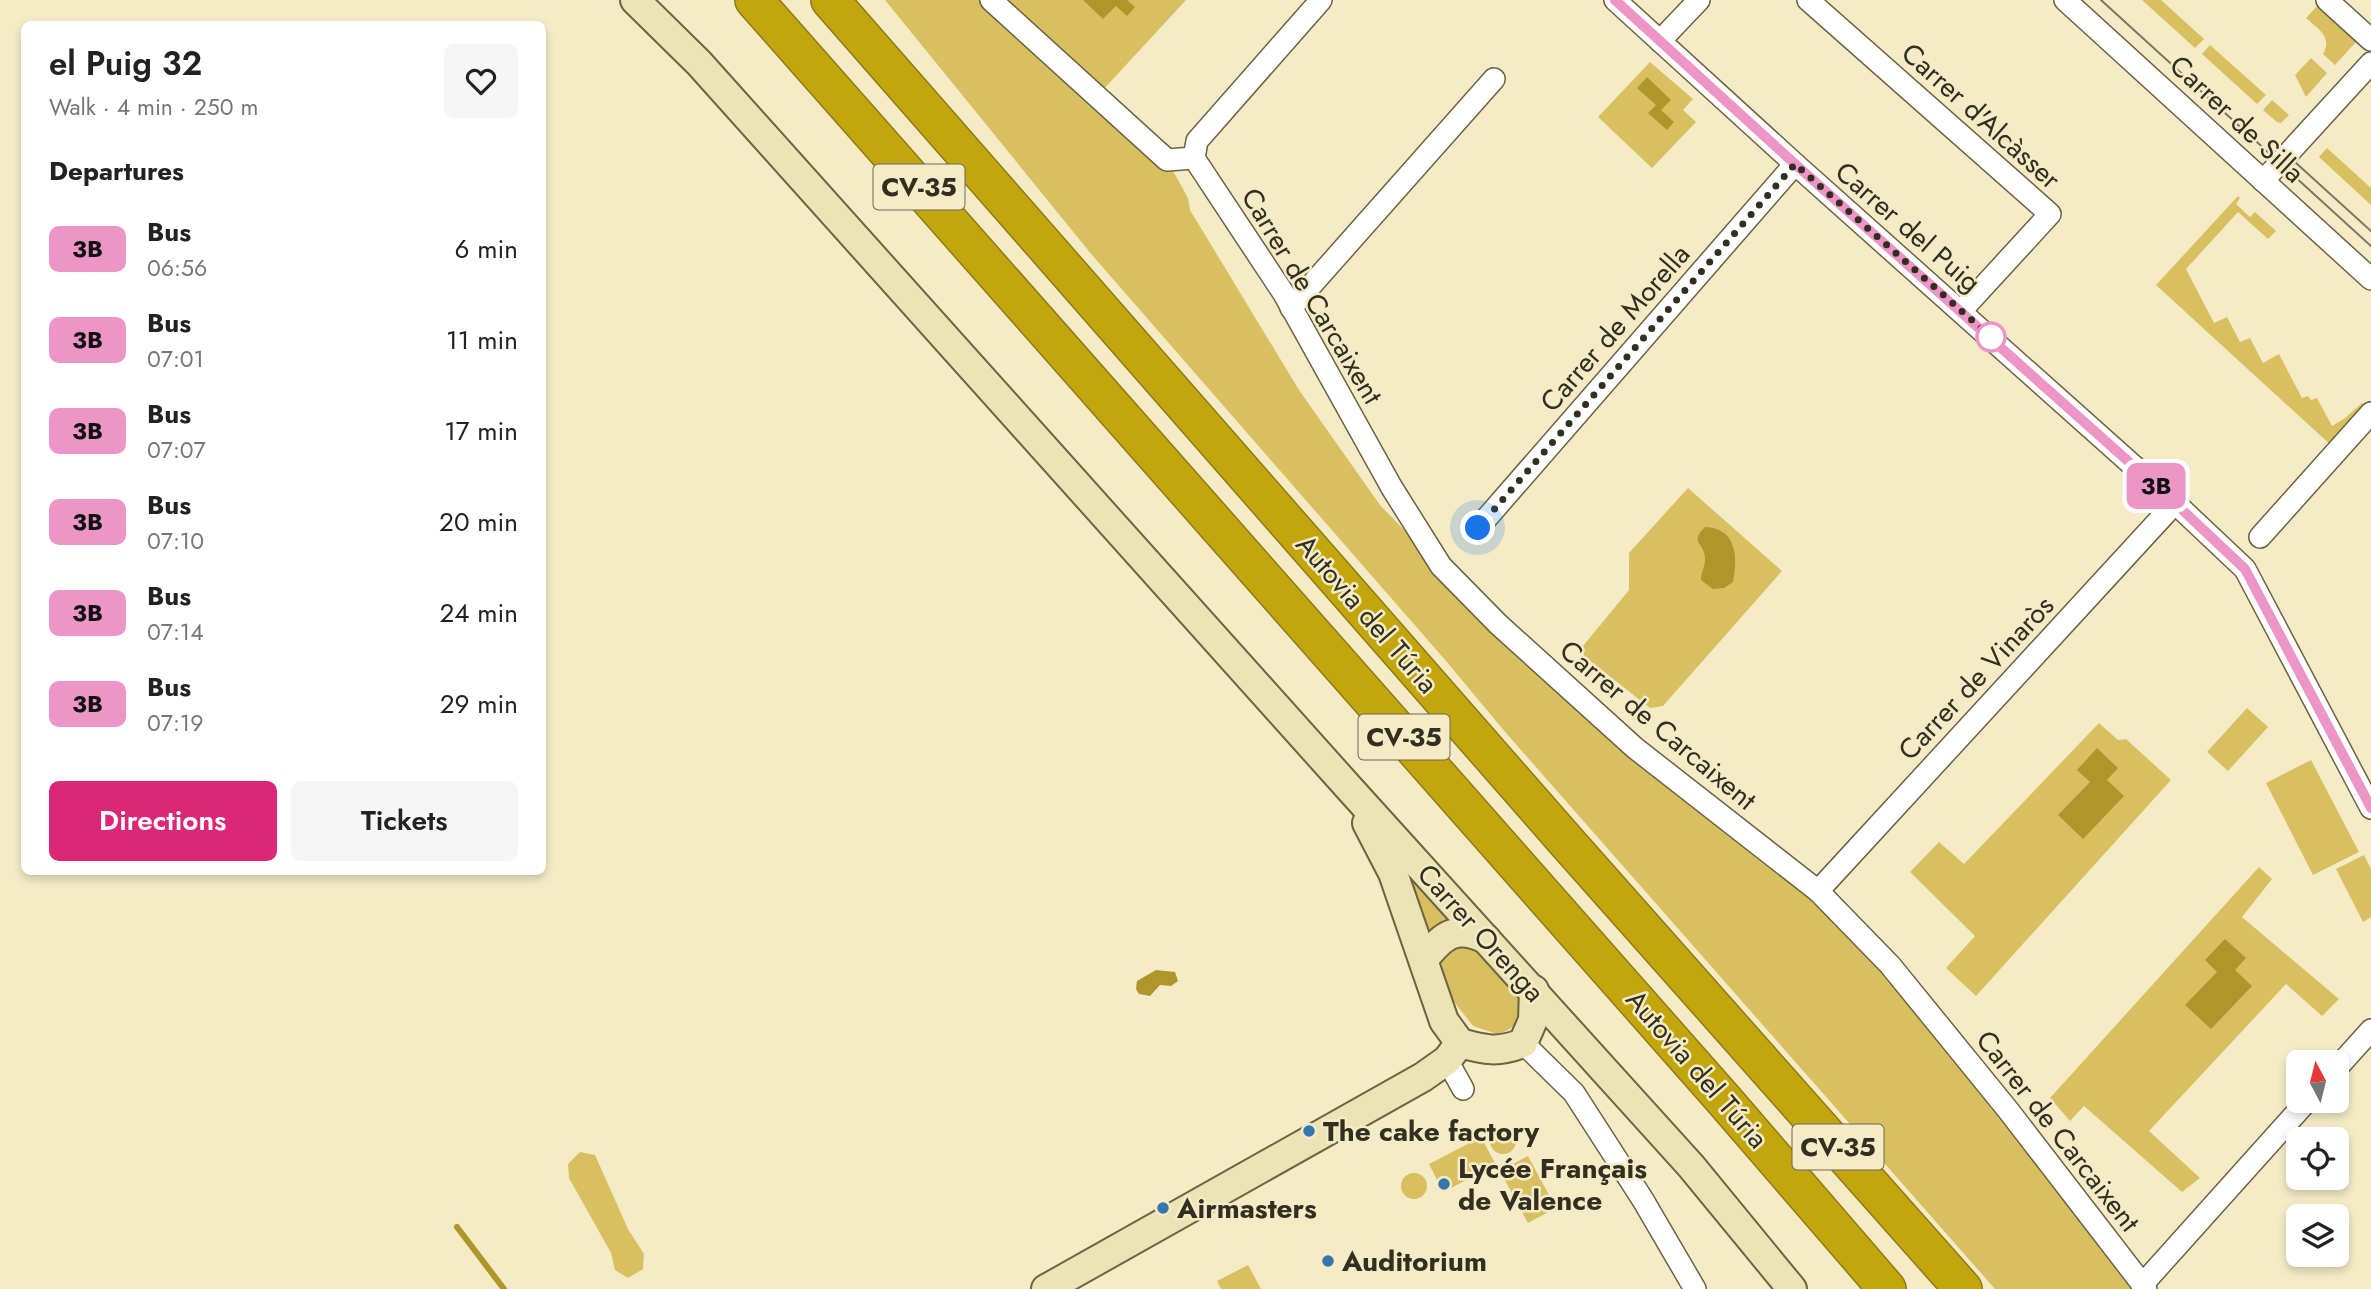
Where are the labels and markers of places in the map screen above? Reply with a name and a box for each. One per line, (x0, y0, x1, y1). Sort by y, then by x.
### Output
unlabelled marker (1976, 322, 2006, 352)
place label: The cake factory (1323, 1111, 1540, 1152)
marker: The cake factory (1301, 1123, 1317, 1139)
place label: Lycée Français de Valence (1458, 1148, 1647, 1221)
marker: Lycée Français de Valence (1436, 1176, 1452, 1192)
place label: Airmasters (1176, 1188, 1317, 1229)
marker: Airmasters (1155, 1200, 1171, 1216)
place label: Auditorium (1341, 1241, 1487, 1282)
marker: Auditorium (1320, 1253, 1336, 1269)

